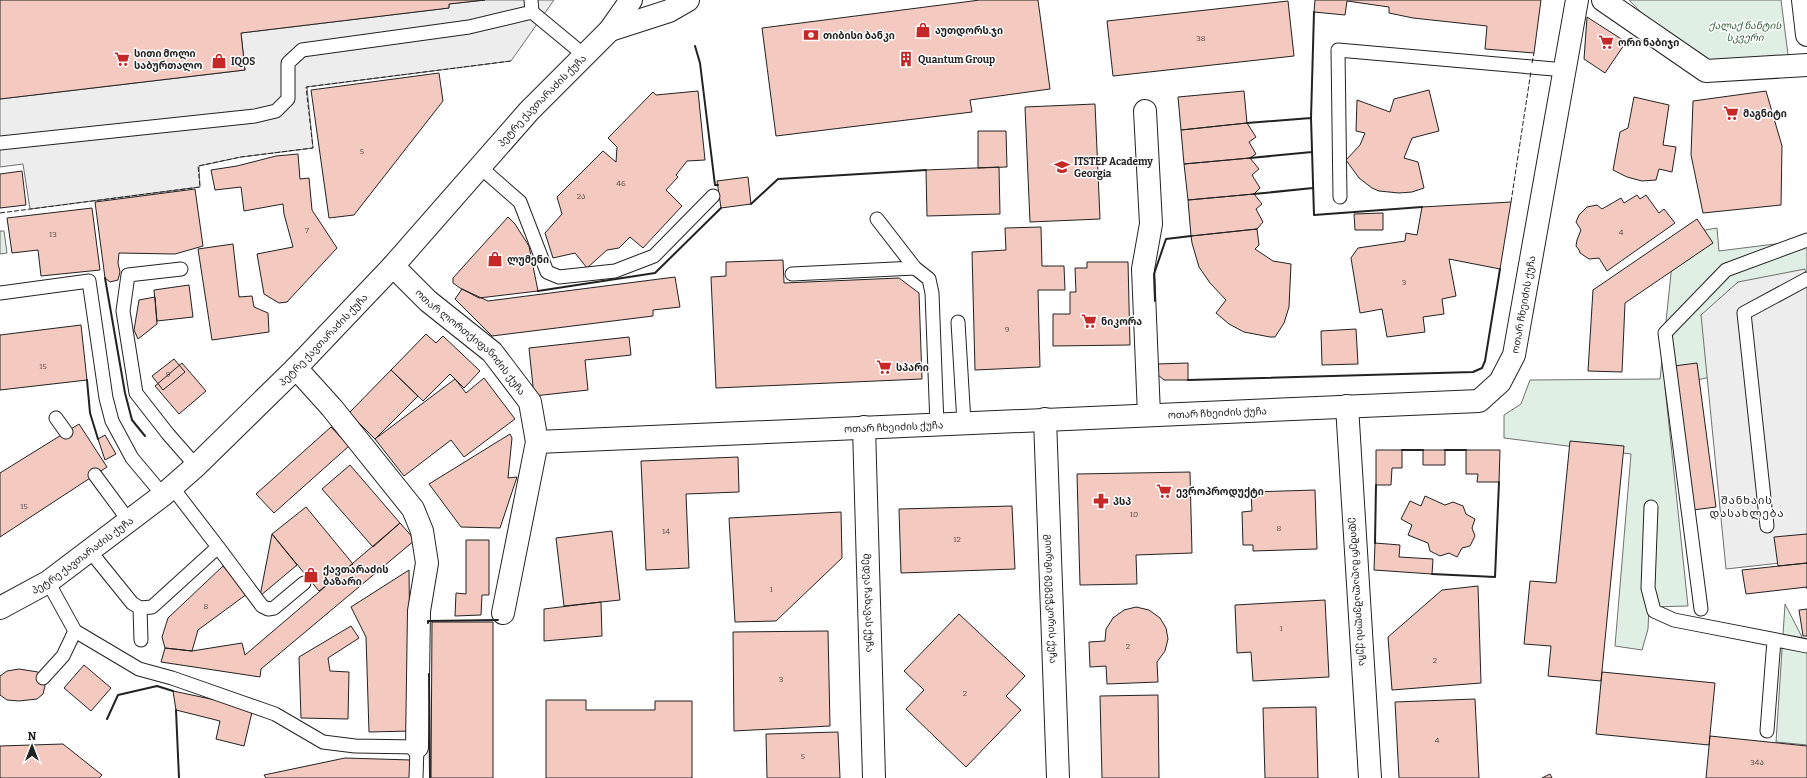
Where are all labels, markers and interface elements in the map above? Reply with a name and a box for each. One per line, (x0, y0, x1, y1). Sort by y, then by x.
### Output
park label: ქალაქ ნანტის სკვერი (1709, 20, 1782, 44)
shop icon: აუთდორს.ჯი (914, 21, 932, 39)
place label: აუთდორს.ჯი (935, 25, 1003, 37)
bank icon: თიბისი ბანკი (802, 26, 820, 44)
place label: თიბისი ბანკი (823, 30, 895, 42)
supermarket icon: ორი ნაბიჯი (1597, 33, 1615, 51)
house number: 38 (1196, 34, 1206, 43)
place label: ორი ნაბიჯი (1618, 37, 1679, 49)
place label: სითი მოლი საბურთალო (134, 48, 203, 72)
supermarket icon: სითი მოლი საბურთალო (113, 50, 131, 68)
building icon: Quantum Group (897, 50, 915, 68)
shop icon: IQOS (210, 52, 228, 70)
street label: პეტრე ქავთარაძის ქუჩა (495, 52, 589, 150)
place label: Quantum Group (918, 54, 995, 66)
place label: IQOS (231, 56, 255, 68)
supermarket icon: მაგნიტი (1722, 104, 1740, 122)
place label: მაგნიტი (1743, 108, 1787, 120)
house number: 5 (360, 147, 364, 156)
place label: ITSTEP Academy Georgia (1074, 156, 1153, 180)
school or university icon: ITSTEP Academy Georgia (1053, 158, 1071, 176)
house number: 46 (616, 179, 626, 188)
house number: 2ა (577, 192, 585, 201)
house number: 7 (305, 226, 309, 235)
house number: 4 (1619, 228, 1624, 237)
house number: 13 (49, 230, 57, 239)
shop icon: ლუმენი (486, 250, 504, 268)
place label: ლუმენი (507, 254, 549, 266)
street label: ოთარ ჩხეიძის ქუჩა (1509, 255, 1539, 354)
house number: 3 (1402, 278, 1407, 287)
street label: ოთარ ლორთქიფანიძის ქუჩა (413, 287, 527, 398)
street label: პეტრე ქავთარაძის ქუჩა (277, 292, 371, 389)
supermarket icon: ნიკორა (1080, 312, 1098, 330)
place label: ნიკორა (1101, 316, 1142, 328)
house number: 9 (1005, 325, 1010, 334)
supermarket icon: სპარი (875, 358, 893, 376)
house number: 15 (39, 362, 47, 371)
place label: სპარი (896, 362, 929, 374)
house number: 9 (166, 370, 171, 379)
street label: ოთარ ჩხეიძის ქუჩა (1168, 405, 1267, 422)
street label: ოთარ ჩხეიძის ქუჩა (844, 419, 944, 436)
supermarket icon: ევროპროდუქტი (1155, 482, 1173, 500)
place label: ევროპროდუქტი (1176, 486, 1264, 498)
pharmacy icon: პსპ (1092, 492, 1110, 510)
district label: შანხაის დასახლება (1709, 494, 1785, 520)
place label: პსპ (1113, 496, 1131, 508)
house number: 15 (20, 502, 28, 511)
house number: 10 (1130, 510, 1138, 519)
street label: პეტრე ქავთარაძის ქუჩა (30, 515, 136, 597)
street label: ედიშერ მაღალაშვილის ქუჩა (1347, 517, 1368, 667)
house number: 8 (1277, 524, 1282, 533)
house number: 14 (662, 527, 670, 536)
street label: გიორგი გეგეჭკორის ქუჩა (1042, 534, 1059, 664)
house number: 12 (953, 535, 961, 544)
street label: მედეა ჩახავას ქუჩა (861, 553, 875, 653)
place label: ქავთარაძის ბაზარი (323, 564, 389, 588)
shop icon: ქავთარაძის ბაზარი (302, 566, 320, 584)
house number: 1 (769, 585, 773, 594)
house number: 8 (204, 602, 209, 611)
house number: 1 (1279, 624, 1283, 633)
house number: 2 (1126, 642, 1130, 651)
house number: 2 (1433, 656, 1437, 665)
house number: 3 (779, 675, 784, 684)
house number: 2 (963, 689, 967, 698)
north arrow (12, 726, 52, 766)
text: N (28, 730, 37, 743)
house number: 4 (1435, 736, 1440, 745)
house number: 5 (801, 752, 805, 761)
house number: 34ა (1750, 758, 1764, 767)

